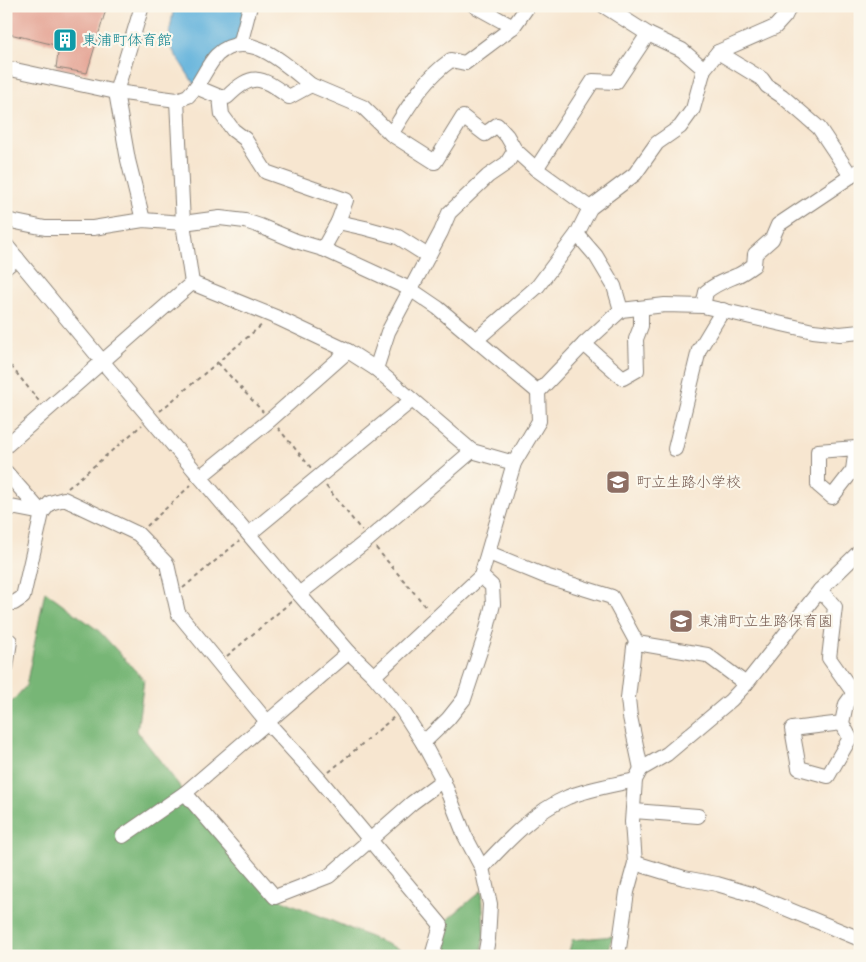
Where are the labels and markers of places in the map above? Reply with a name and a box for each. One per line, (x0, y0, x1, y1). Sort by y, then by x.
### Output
building icon: 東浦町体育館 (52, 27, 78, 53)
place label: 東浦町体育館 (82, 31, 172, 50)
school or university icon: 町立生路小学校 (605, 469, 631, 495)
place label: 町立生路小学校 (636, 473, 741, 492)
school or university icon: 東浦町立生路保育園 (668, 608, 694, 634)
place label: 東浦町立生路保育園 (698, 612, 833, 631)

